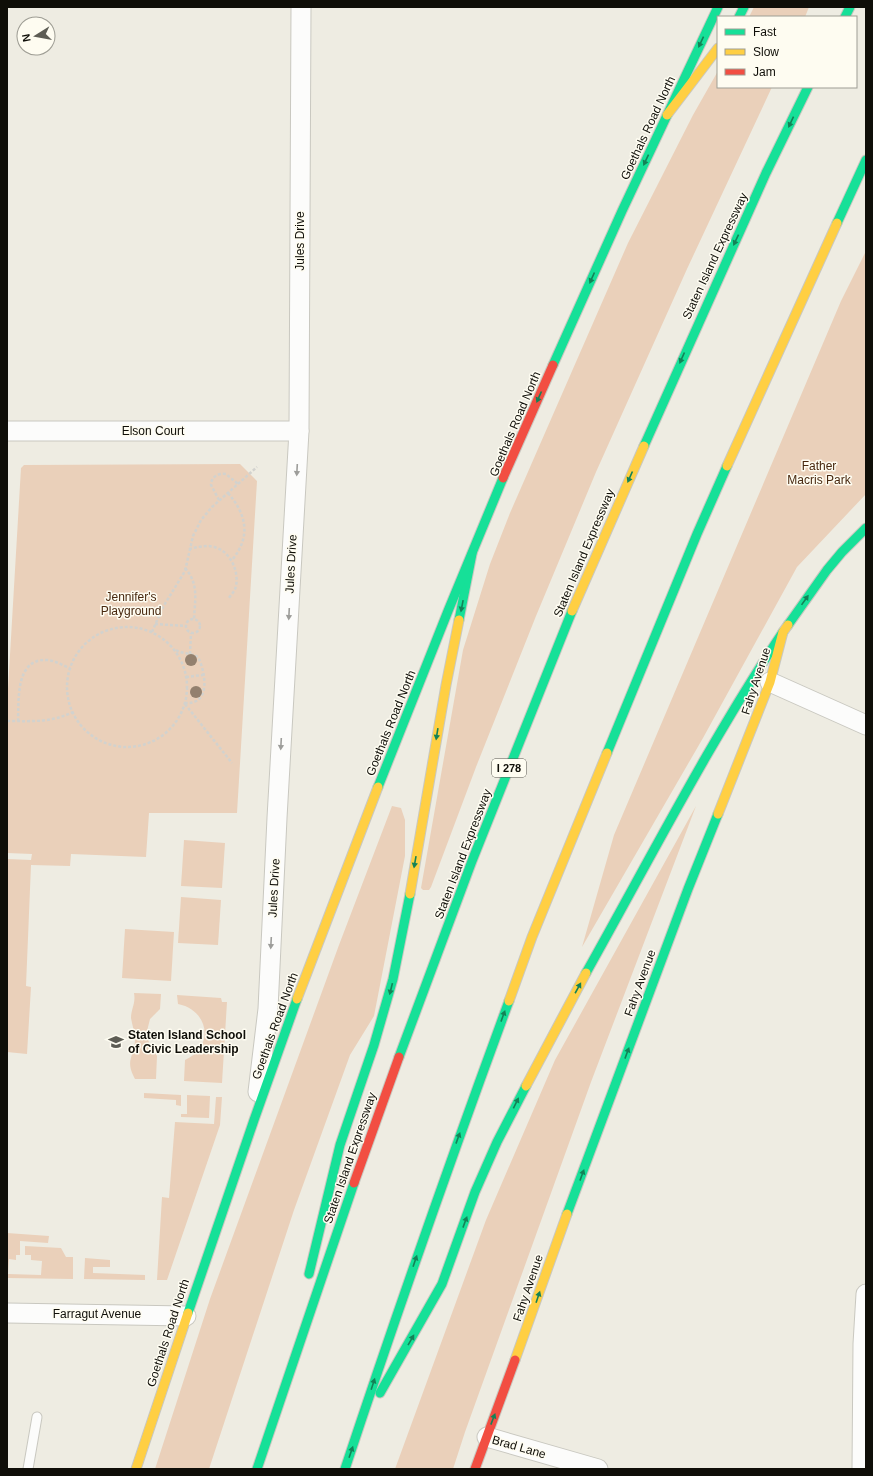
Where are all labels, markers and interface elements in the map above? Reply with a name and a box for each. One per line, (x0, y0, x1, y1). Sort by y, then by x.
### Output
north arrow (16, 16, 56, 56)
legend (717, 16, 857, 88)
text: Fast (753, 25, 777, 39)
text: N (20, 33, 33, 43)
one-way arrow (698, 37, 704, 48)
text: Slow (753, 45, 779, 59)
text: Jam (753, 65, 776, 79)
street label: Goethals Road North (618, 74, 678, 182)
one-way arrow (788, 116, 794, 128)
one-way arrow (643, 154, 649, 166)
street label: Staten Island Expressway (679, 190, 751, 322)
street label: Jules Drive (293, 211, 307, 271)
one-way arrow (733, 234, 739, 245)
one-way arrow (589, 272, 595, 284)
one-way arrow (679, 353, 685, 364)
street label: Goethals Road North (487, 369, 543, 479)
one-way arrow (536, 391, 542, 402)
street label: Elson Court (122, 424, 185, 438)
park label: Father Macris Park (787, 459, 852, 487)
one-way arrow (293, 464, 300, 476)
one-way arrow (626, 472, 632, 484)
street label: Staten Island Expressway (551, 487, 617, 619)
street label: Jules Drive (282, 534, 300, 594)
park label: Jennifer's Playground (101, 590, 161, 618)
one-way arrow (801, 595, 809, 605)
one-way arrow (458, 600, 464, 612)
one-way arrow (285, 608, 292, 620)
street label: Fahy Avenue (739, 645, 774, 716)
street label: Goethals Road North (363, 668, 419, 778)
one-way arrow (434, 728, 440, 740)
one-way arrow (278, 738, 285, 750)
road number: I 278 (492, 759, 526, 777)
street label: Staten Island Expressway (432, 787, 494, 921)
one-way arrow (412, 856, 418, 868)
street label: Jules Drive (265, 858, 283, 918)
one-way arrow (268, 937, 274, 950)
street label: Fahy Avenue (621, 947, 659, 1018)
street label: Goethals Road North (249, 971, 301, 1081)
one-way arrow (574, 982, 581, 994)
one-way arrow (387, 983, 393, 996)
one-way arrow (501, 1010, 507, 1022)
place label: Staten Island School of Civic Leadership (128, 1028, 246, 1056)
school or university icon: Staten Island School of Civic Leadership (107, 1033, 125, 1051)
one-way arrow (625, 1047, 631, 1059)
street label: Staten Island Expressway (321, 1090, 379, 1226)
one-way arrow (513, 1097, 519, 1108)
one-way arrow (456, 1132, 462, 1144)
one-way arrow (579, 1168, 585, 1180)
one-way arrow (462, 1215, 468, 1227)
street label: Fahy Avenue (510, 1252, 546, 1323)
one-way arrow (413, 1255, 419, 1267)
street label: Goethals Road North (144, 1277, 192, 1389)
one-way arrow (535, 1291, 541, 1303)
street label: Farragut Avenue (53, 1307, 142, 1321)
one-way arrow (407, 1334, 414, 1345)
one-way arrow (370, 1378, 376, 1390)
one-way arrow (491, 1413, 497, 1425)
street label: Brad Lane (490, 1433, 548, 1461)
one-way arrow (348, 1445, 354, 1457)

